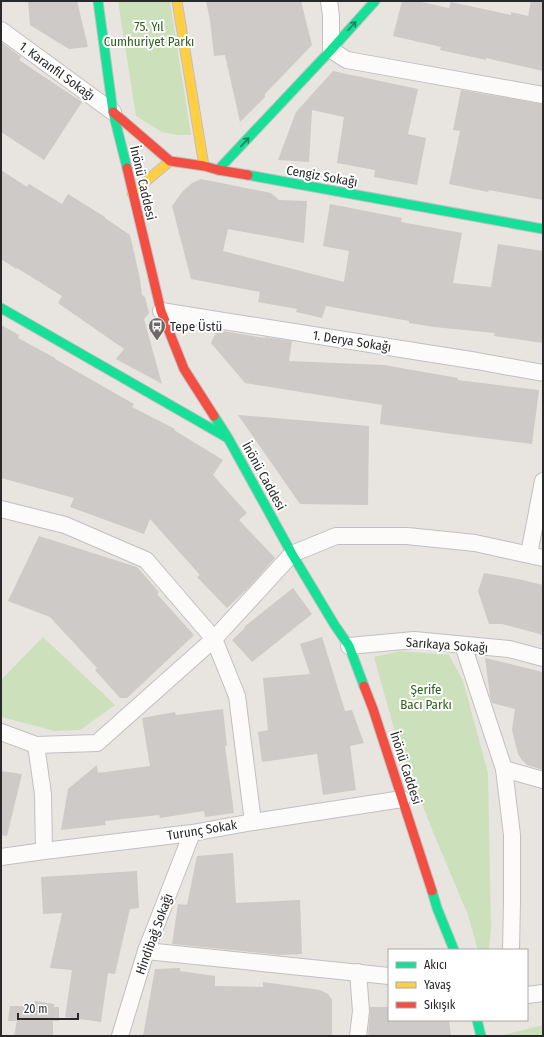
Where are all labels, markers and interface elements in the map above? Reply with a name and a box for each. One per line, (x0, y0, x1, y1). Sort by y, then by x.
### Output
park label: 75. Yıl Cumhuriyet Parkı (104, 19, 194, 49)
one-way arrow (348, 21, 357, 31)
street label: 1. Karanfil Sokağı (16, 39, 98, 103)
one-way arrow (240, 136, 249, 147)
street label: İnönü Caddesi (127, 144, 159, 222)
street label: Cengiz Sokağı (285, 162, 359, 190)
bus stop icon: Tepe Üstü (147, 316, 167, 341)
place label: Tepe Üstü (170, 318, 222, 334)
street label: 1. Derya Sokağı (312, 327, 392, 355)
street label: İnönü Caddesi (239, 439, 289, 513)
street label: Sarıkaya Sokağı (405, 635, 489, 655)
park label: Şerife Bacı Parkı (400, 682, 452, 712)
street label: İnönü Caddesi (387, 730, 425, 806)
street label: Turunç Sokak (166, 817, 239, 843)
street label: Hindibağ Sokağı (132, 891, 176, 977)
legend (388, 949, 528, 1021)
text: Akıcı (424, 958, 447, 972)
text: Yavaş (424, 978, 451, 992)
scale bar (18, 995, 78, 1021)
text: Sıkışık (424, 998, 456, 1012)
text: 20 m (24, 1002, 48, 1016)

